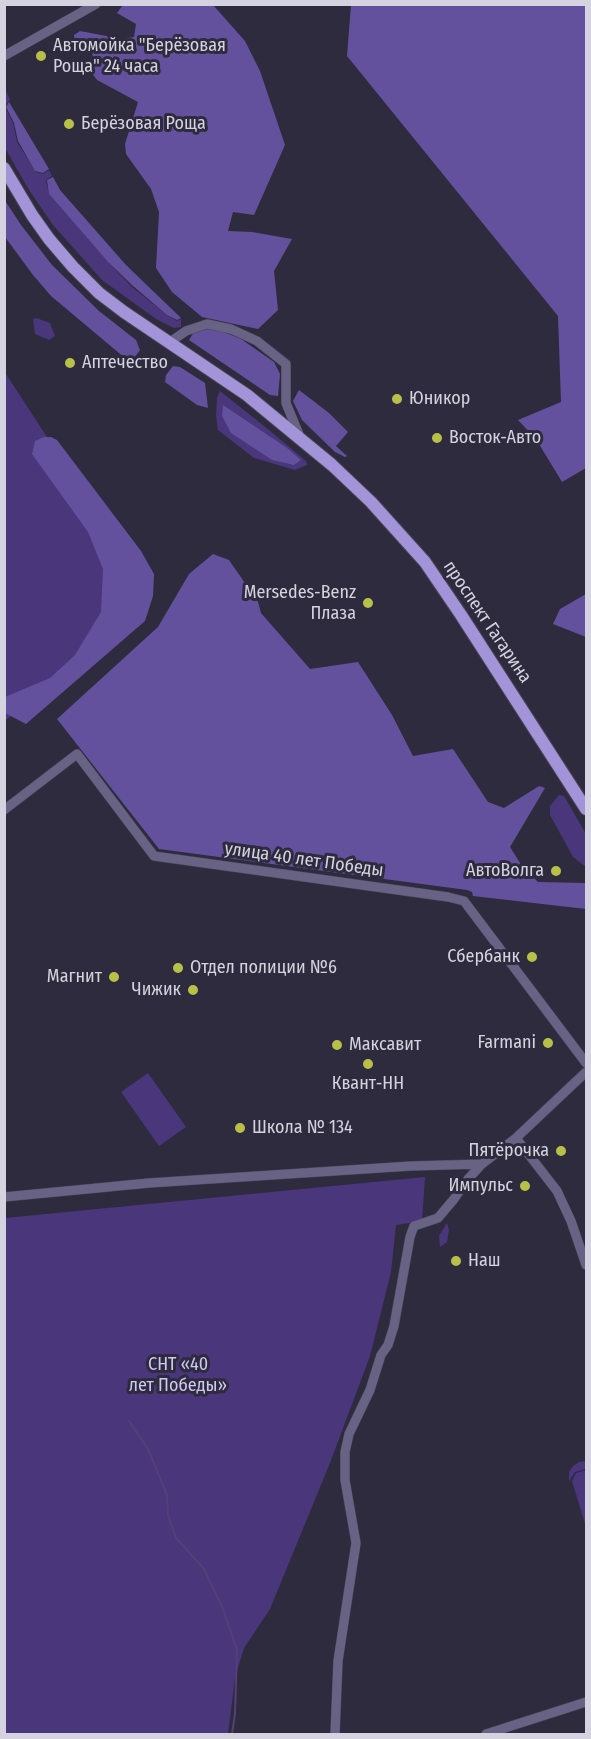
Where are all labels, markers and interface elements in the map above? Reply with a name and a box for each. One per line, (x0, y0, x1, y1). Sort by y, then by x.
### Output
place label: Автомойка "Берёзовая Роща" 24 часа (53, 35, 226, 78)
marker: Автомойка "Берёзовая Роща" 24 часа (34, 49, 48, 63)
place label: Берёзовая Роща (81, 113, 206, 135)
marker: Берёзовая Роща (62, 117, 76, 131)
place label: Аптечество (82, 352, 168, 374)
marker: Аптечество (63, 356, 77, 370)
place label: Юникор (409, 388, 470, 410)
marker: Юникор (390, 392, 404, 406)
place label: Восток-Авто (449, 427, 541, 449)
marker: Восток-Авто (430, 431, 444, 445)
street label: проспект Гагарина (438, 557, 536, 687)
place label: Mersedes-Benz Плаза (244, 582, 356, 624)
marker: Mersedes-Benz Плаза (361, 596, 375, 610)
street label: улица 40 лет Победы (223, 838, 385, 882)
place label: АвтоВолга (466, 860, 544, 882)
marker: АвтоВолга (549, 864, 563, 878)
place label: Сбербанк (447, 946, 520, 968)
marker: Сбербанк (525, 950, 539, 964)
place label: Отдел полиции №6 (190, 957, 337, 979)
marker: Отдел полиции №6 (171, 961, 185, 975)
place label: Магнит (47, 966, 102, 988)
marker: Магнит (107, 970, 121, 984)
place label: Чижик (132, 979, 181, 1001)
marker: Чижик (186, 983, 200, 997)
place label: Farmani (477, 1032, 536, 1054)
place label: Максавит (349, 1034, 421, 1056)
marker: Farmani (541, 1036, 555, 1050)
marker: Максавит (330, 1038, 344, 1052)
marker: Квант-НН (361, 1057, 375, 1071)
place label: Квант-НН (332, 1073, 404, 1095)
place label: Школа № 134 (252, 1117, 353, 1139)
marker: Школа № 134 (233, 1121, 247, 1135)
place label: Пятёрочка (469, 1140, 549, 1162)
marker: Пятёрочка (554, 1144, 568, 1158)
place label: Импульс (448, 1175, 513, 1197)
marker: Импульс (518, 1179, 532, 1193)
place label: Наш (468, 1250, 501, 1272)
marker: Наш (449, 1254, 463, 1268)
park label: СНТ «40 лет Победы» (129, 1354, 227, 1396)

